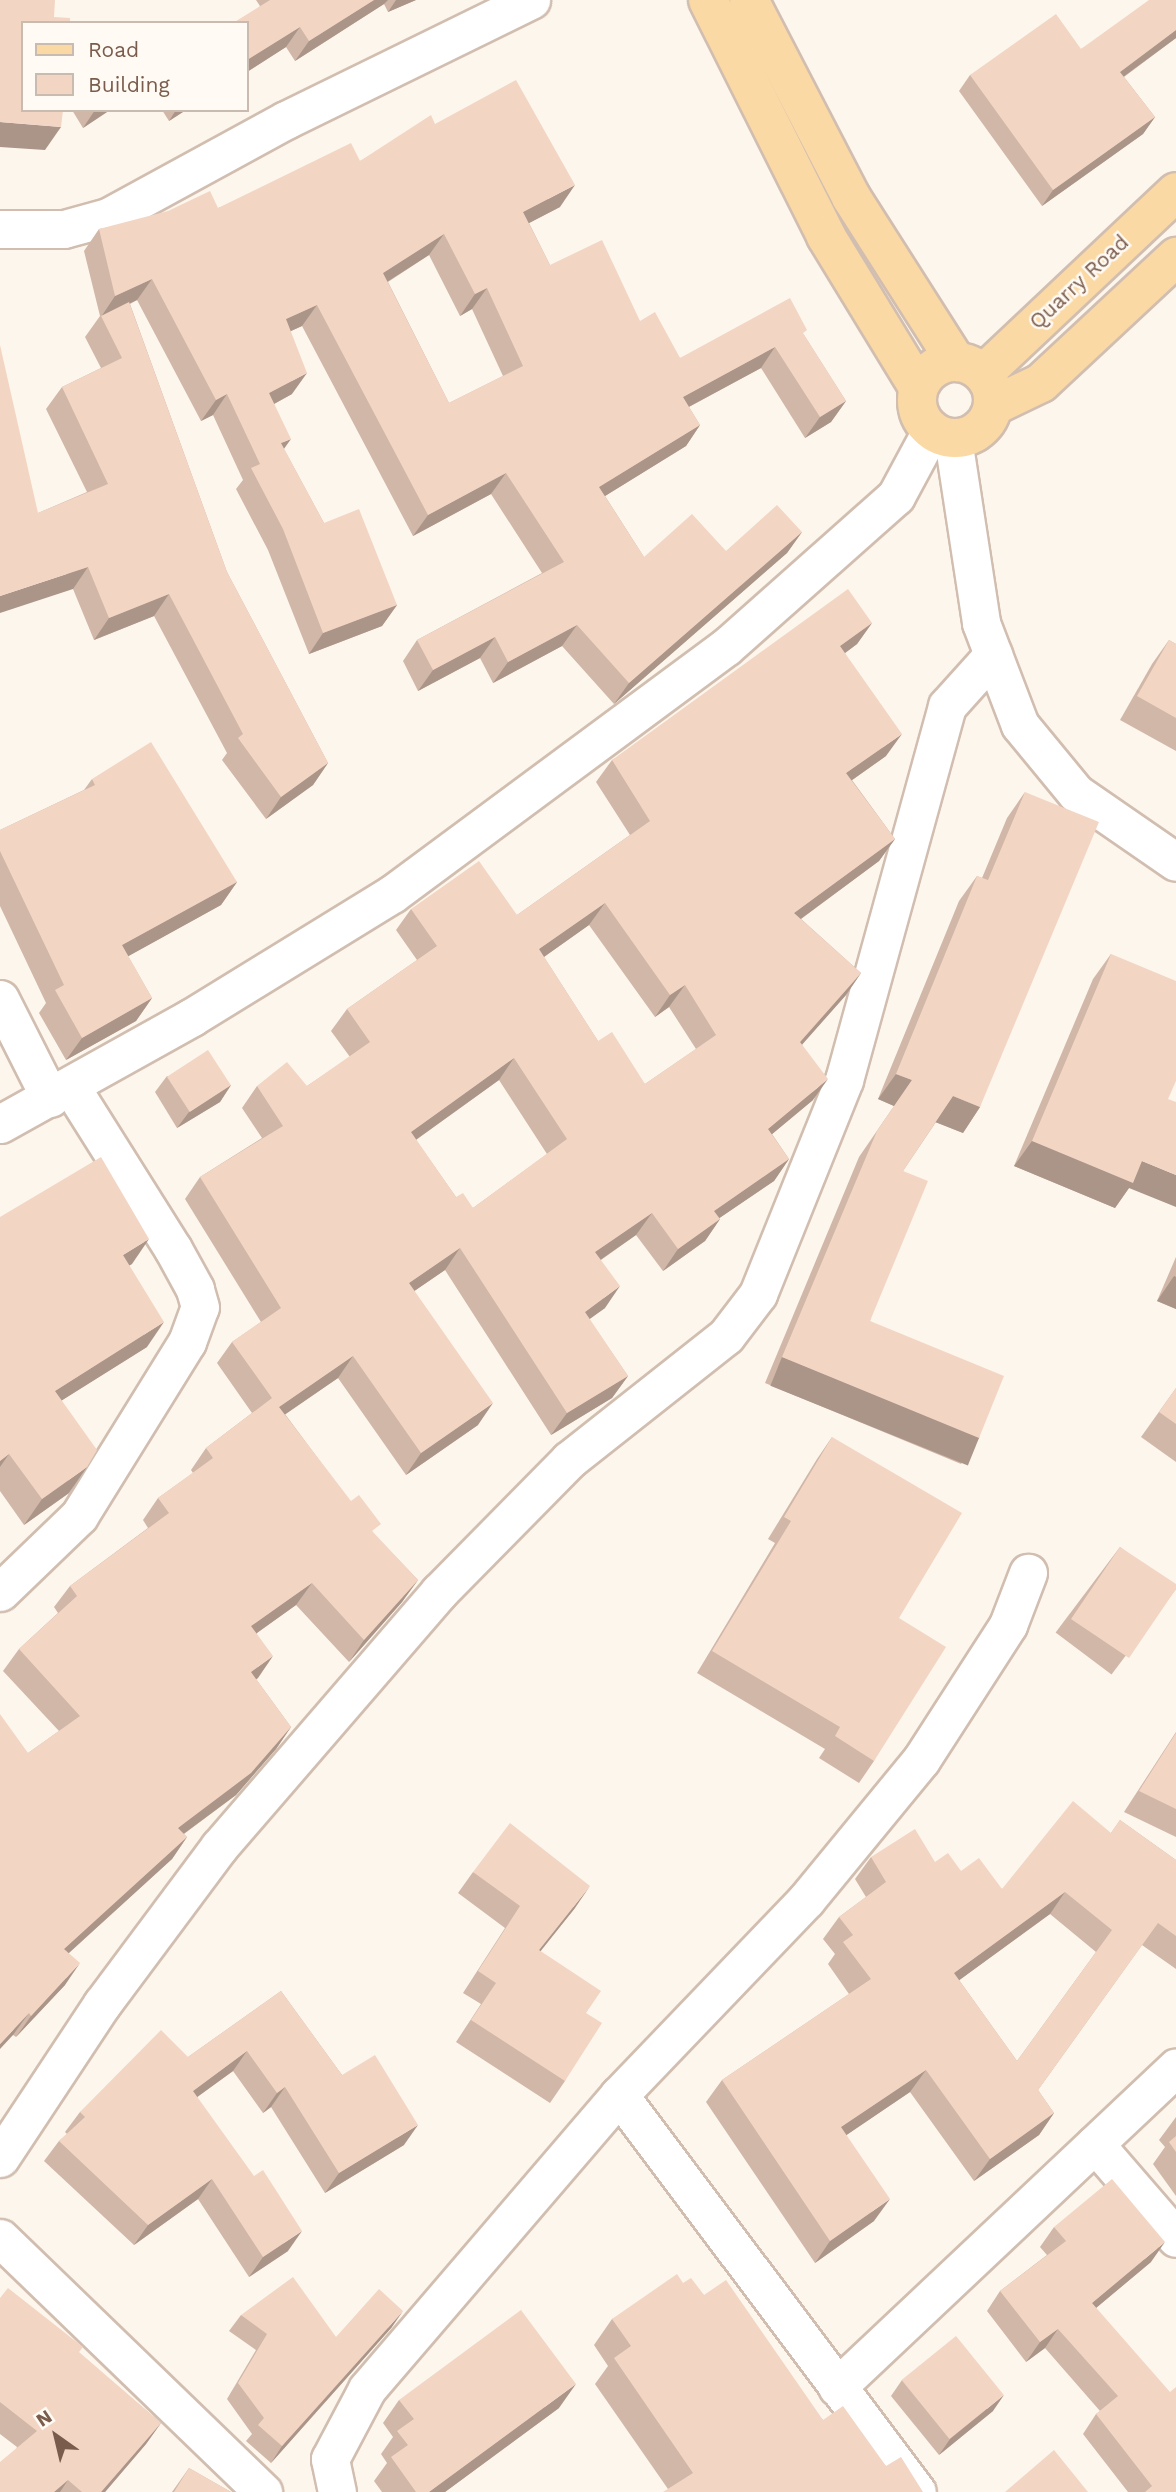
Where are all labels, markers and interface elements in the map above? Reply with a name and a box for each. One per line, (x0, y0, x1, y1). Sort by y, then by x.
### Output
legend (21, 21, 248, 112)
text: Road (88, 37, 139, 62)
text: Building (88, 72, 170, 97)
street label: Quarry Road (1024, 229, 1134, 335)
north arrow (21, 2401, 91, 2471)
text: N (32, 2405, 56, 2432)

